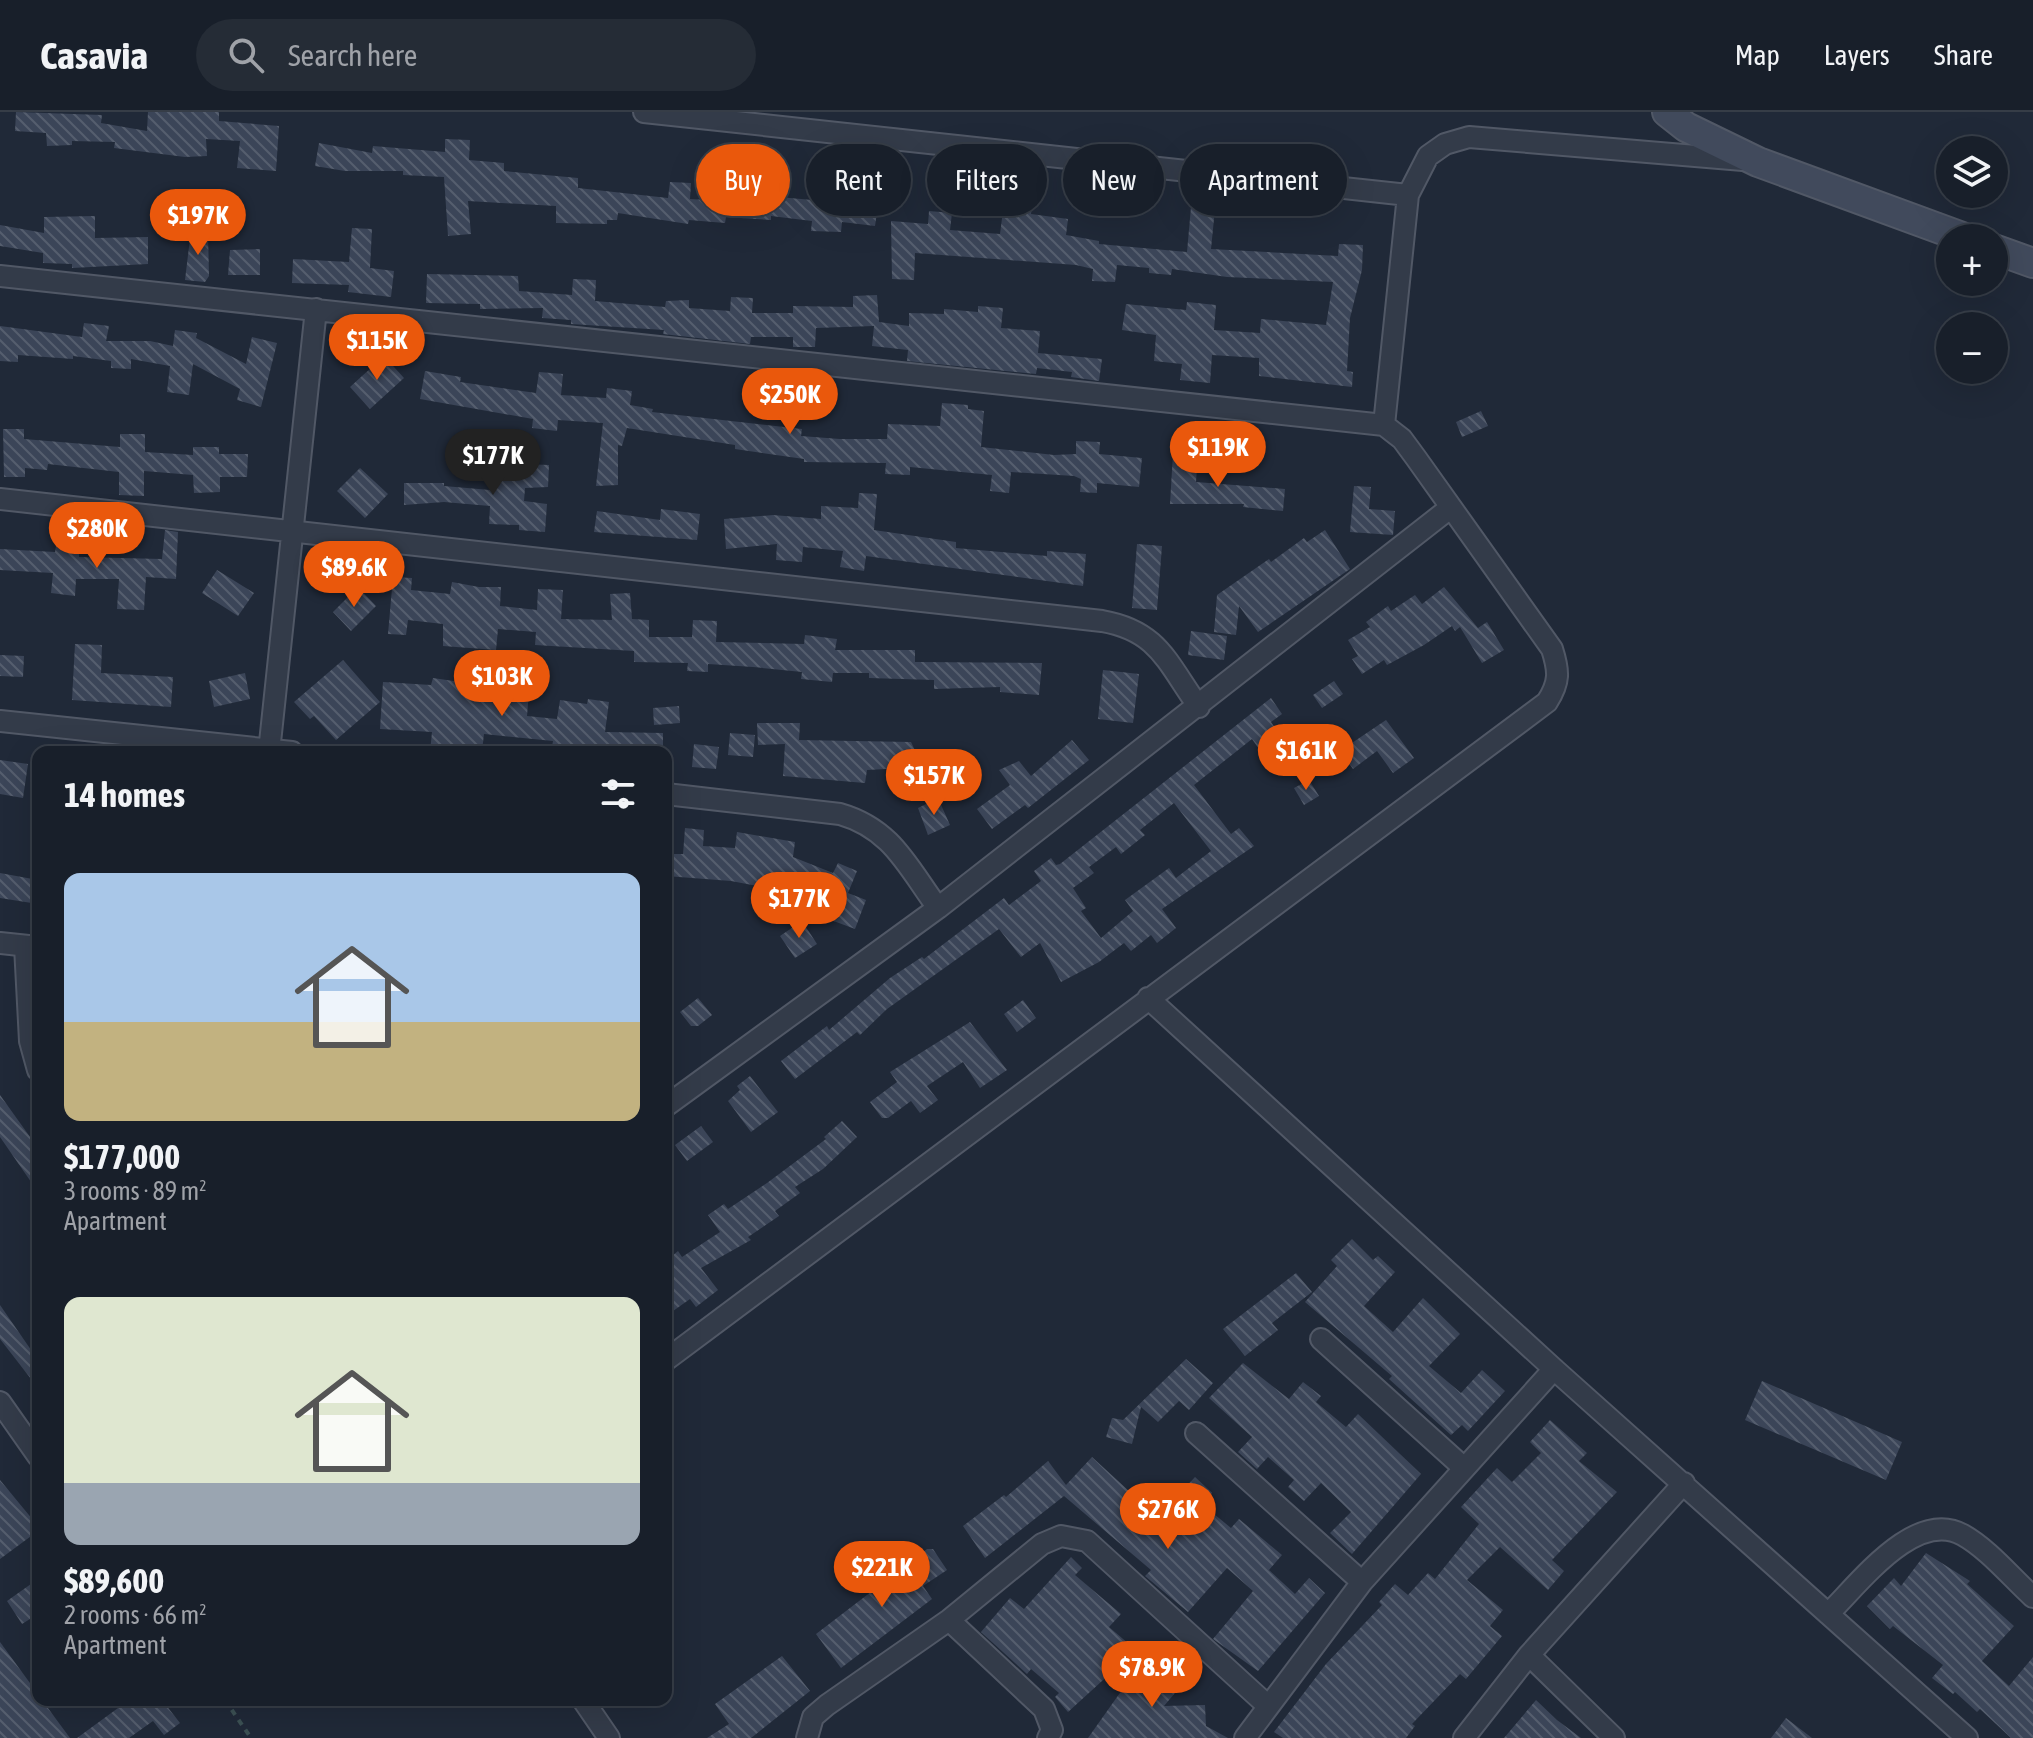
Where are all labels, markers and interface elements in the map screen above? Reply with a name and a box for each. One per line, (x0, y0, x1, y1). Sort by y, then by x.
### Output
search box (196, 19, 756, 91)
icon: search (224, 33, 268, 77)
text: Casavia (40, 34, 148, 77)
text: Search here (288, 38, 417, 72)
text: Map (1735, 39, 1780, 71)
text: Layers (1824, 39, 1890, 71)
text: Share (1934, 39, 1993, 71)
map controls (1936, 136, 2008, 384)
button: layers (1936, 136, 2008, 208)
chip: Buy (696, 144, 790, 216)
chip: Rent (806, 144, 911, 216)
chip: Filters (927, 144, 1047, 216)
chip: New (1063, 144, 1164, 216)
chip: Apartment (1180, 144, 1347, 216)
pin: $197K (142, 189, 254, 257)
text: $197K (168, 200, 228, 230)
button: + (1936, 224, 2008, 296)
button: − (1936, 312, 2008, 384)
pin: $115K (321, 314, 433, 382)
text: $115K (347, 325, 407, 355)
pin: $250K (734, 368, 846, 436)
text: $250K (760, 379, 820, 409)
pin: $119K (1162, 421, 1274, 489)
pin: $177K (437, 429, 549, 497)
text: $119K (1188, 432, 1248, 462)
text: $177K (463, 440, 523, 470)
pin: $280K (41, 502, 153, 570)
text: $280K (67, 513, 127, 543)
pin: $89.6K (289, 541, 419, 609)
text: $89.6K (322, 552, 386, 582)
pin: $103K (446, 650, 558, 718)
text: $103K (472, 661, 532, 691)
pin: $161K (1250, 724, 1362, 792)
text: $161K (1276, 735, 1336, 765)
pin: $157K (878, 749, 990, 817)
text: $157K (904, 760, 964, 790)
icon: filters (596, 772, 640, 816)
text: 14 homes (64, 775, 185, 814)
pin: $177K (743, 872, 855, 940)
text: $177K (769, 883, 829, 913)
icon: home (280, 925, 424, 1069)
text: $177,000 (64, 1137, 180, 1176)
text: 3 rooms · 89 m² (64, 1176, 206, 1206)
text: Apartment (64, 1206, 167, 1236)
icon: home (280, 1349, 424, 1493)
pin: $276K (1112, 1483, 1224, 1551)
text: $276K (1138, 1494, 1198, 1524)
pin: $221K (826, 1541, 938, 1609)
text: $221K (852, 1552, 912, 1582)
text: $89,600 (64, 1561, 164, 1600)
text: 2 rooms · 66 m² (64, 1600, 206, 1630)
text: Apartment (64, 1630, 167, 1660)
pin: $78.9K (1087, 1641, 1217, 1709)
text: $78.9K (1120, 1652, 1184, 1682)

